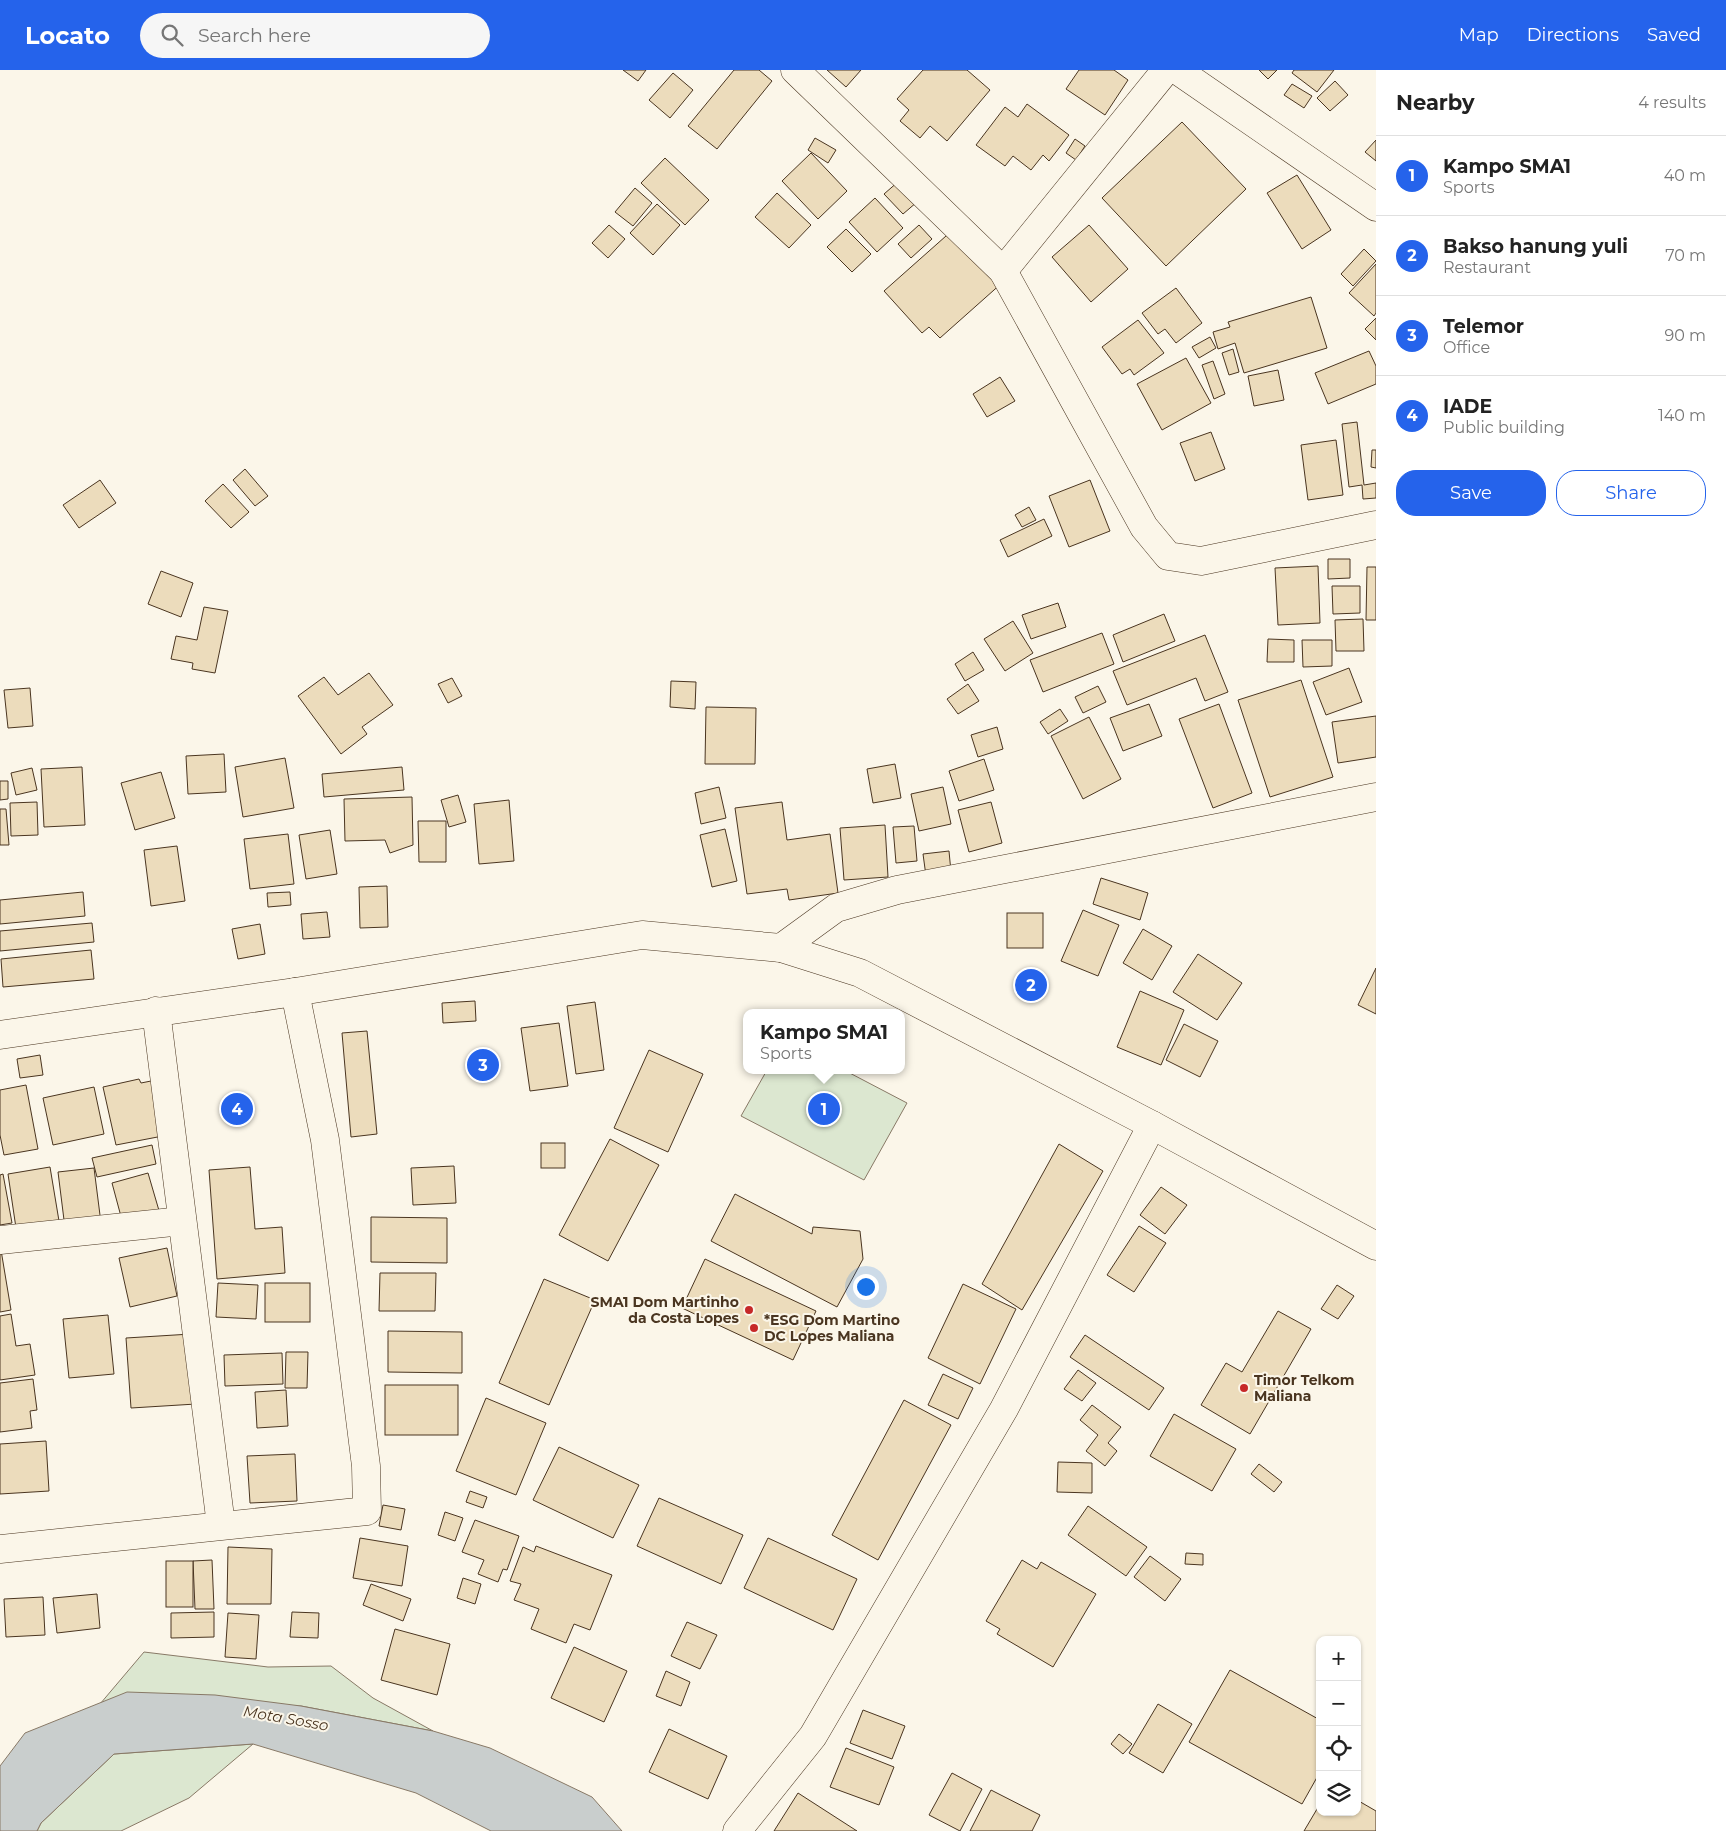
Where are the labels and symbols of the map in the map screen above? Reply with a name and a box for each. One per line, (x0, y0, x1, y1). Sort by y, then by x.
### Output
pin: 2 (1015, 966, 1047, 1004)
pin: 3 (467, 1046, 499, 1084)
pin: 4 (221, 1090, 253, 1128)
pin: 1 (808, 1090, 840, 1128)
your location (853, 1274, 879, 1300)
place label: SMA1 Dom Martinho da Costa Lopes (591, 1293, 740, 1327)
marker: SMA1 Dom Martinho da Costa Lopes (743, 1304, 755, 1316)
place label: *ESG Dom Martino DC Lopes Maliana (764, 1311, 900, 1345)
marker: *ESG Dom Martino DC Lopes Maliana (748, 1322, 760, 1334)
place label: Timor Telkom Maliana (1254, 1371, 1354, 1405)
marker: Timor Telkom Maliana (1238, 1382, 1250, 1394)
water label: Mota Sosso (242, 1701, 330, 1735)

